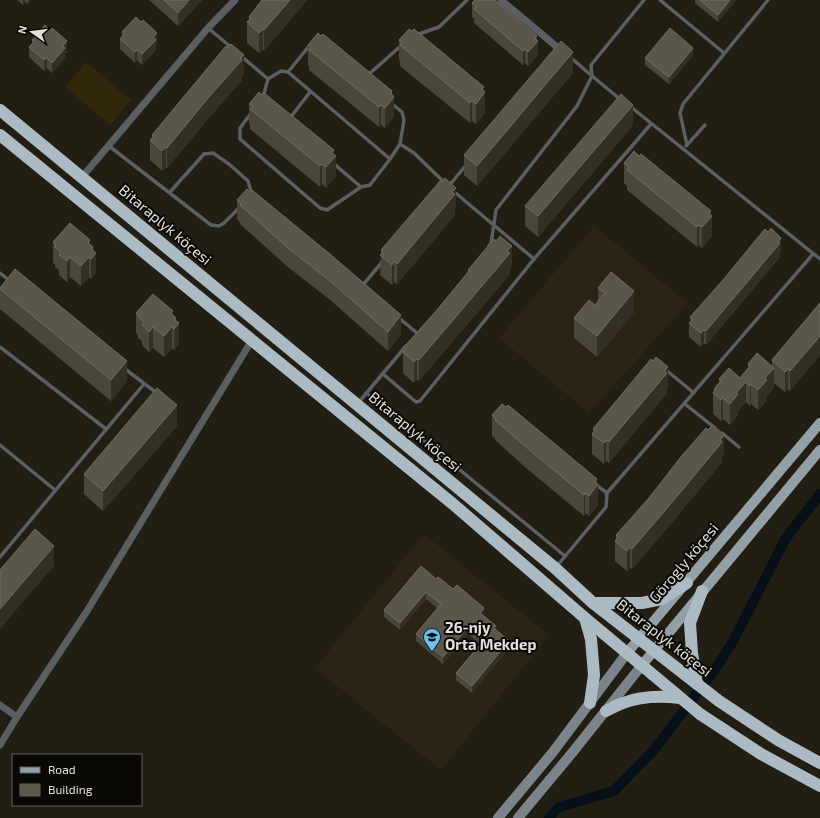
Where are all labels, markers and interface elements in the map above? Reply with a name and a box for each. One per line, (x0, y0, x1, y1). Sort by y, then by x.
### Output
north arrow (12, 12, 52, 52)
text: N (15, 24, 29, 35)
street label: Bitaraplyk köçesi (115, 180, 216, 269)
street label: Bitaraplyk köçesi (365, 387, 466, 476)
street label: Görogly köçesi (645, 519, 722, 606)
street label: Bitaraplyk köçesi (613, 595, 716, 681)
place label: 26-njy Orta Mekdep (445, 618, 536, 653)
school or university icon: 26-njy Orta Mekdep (422, 627, 442, 652)
legend (12, 754, 142, 806)
text: Road (48, 762, 76, 776)
text: Building (48, 782, 93, 796)

